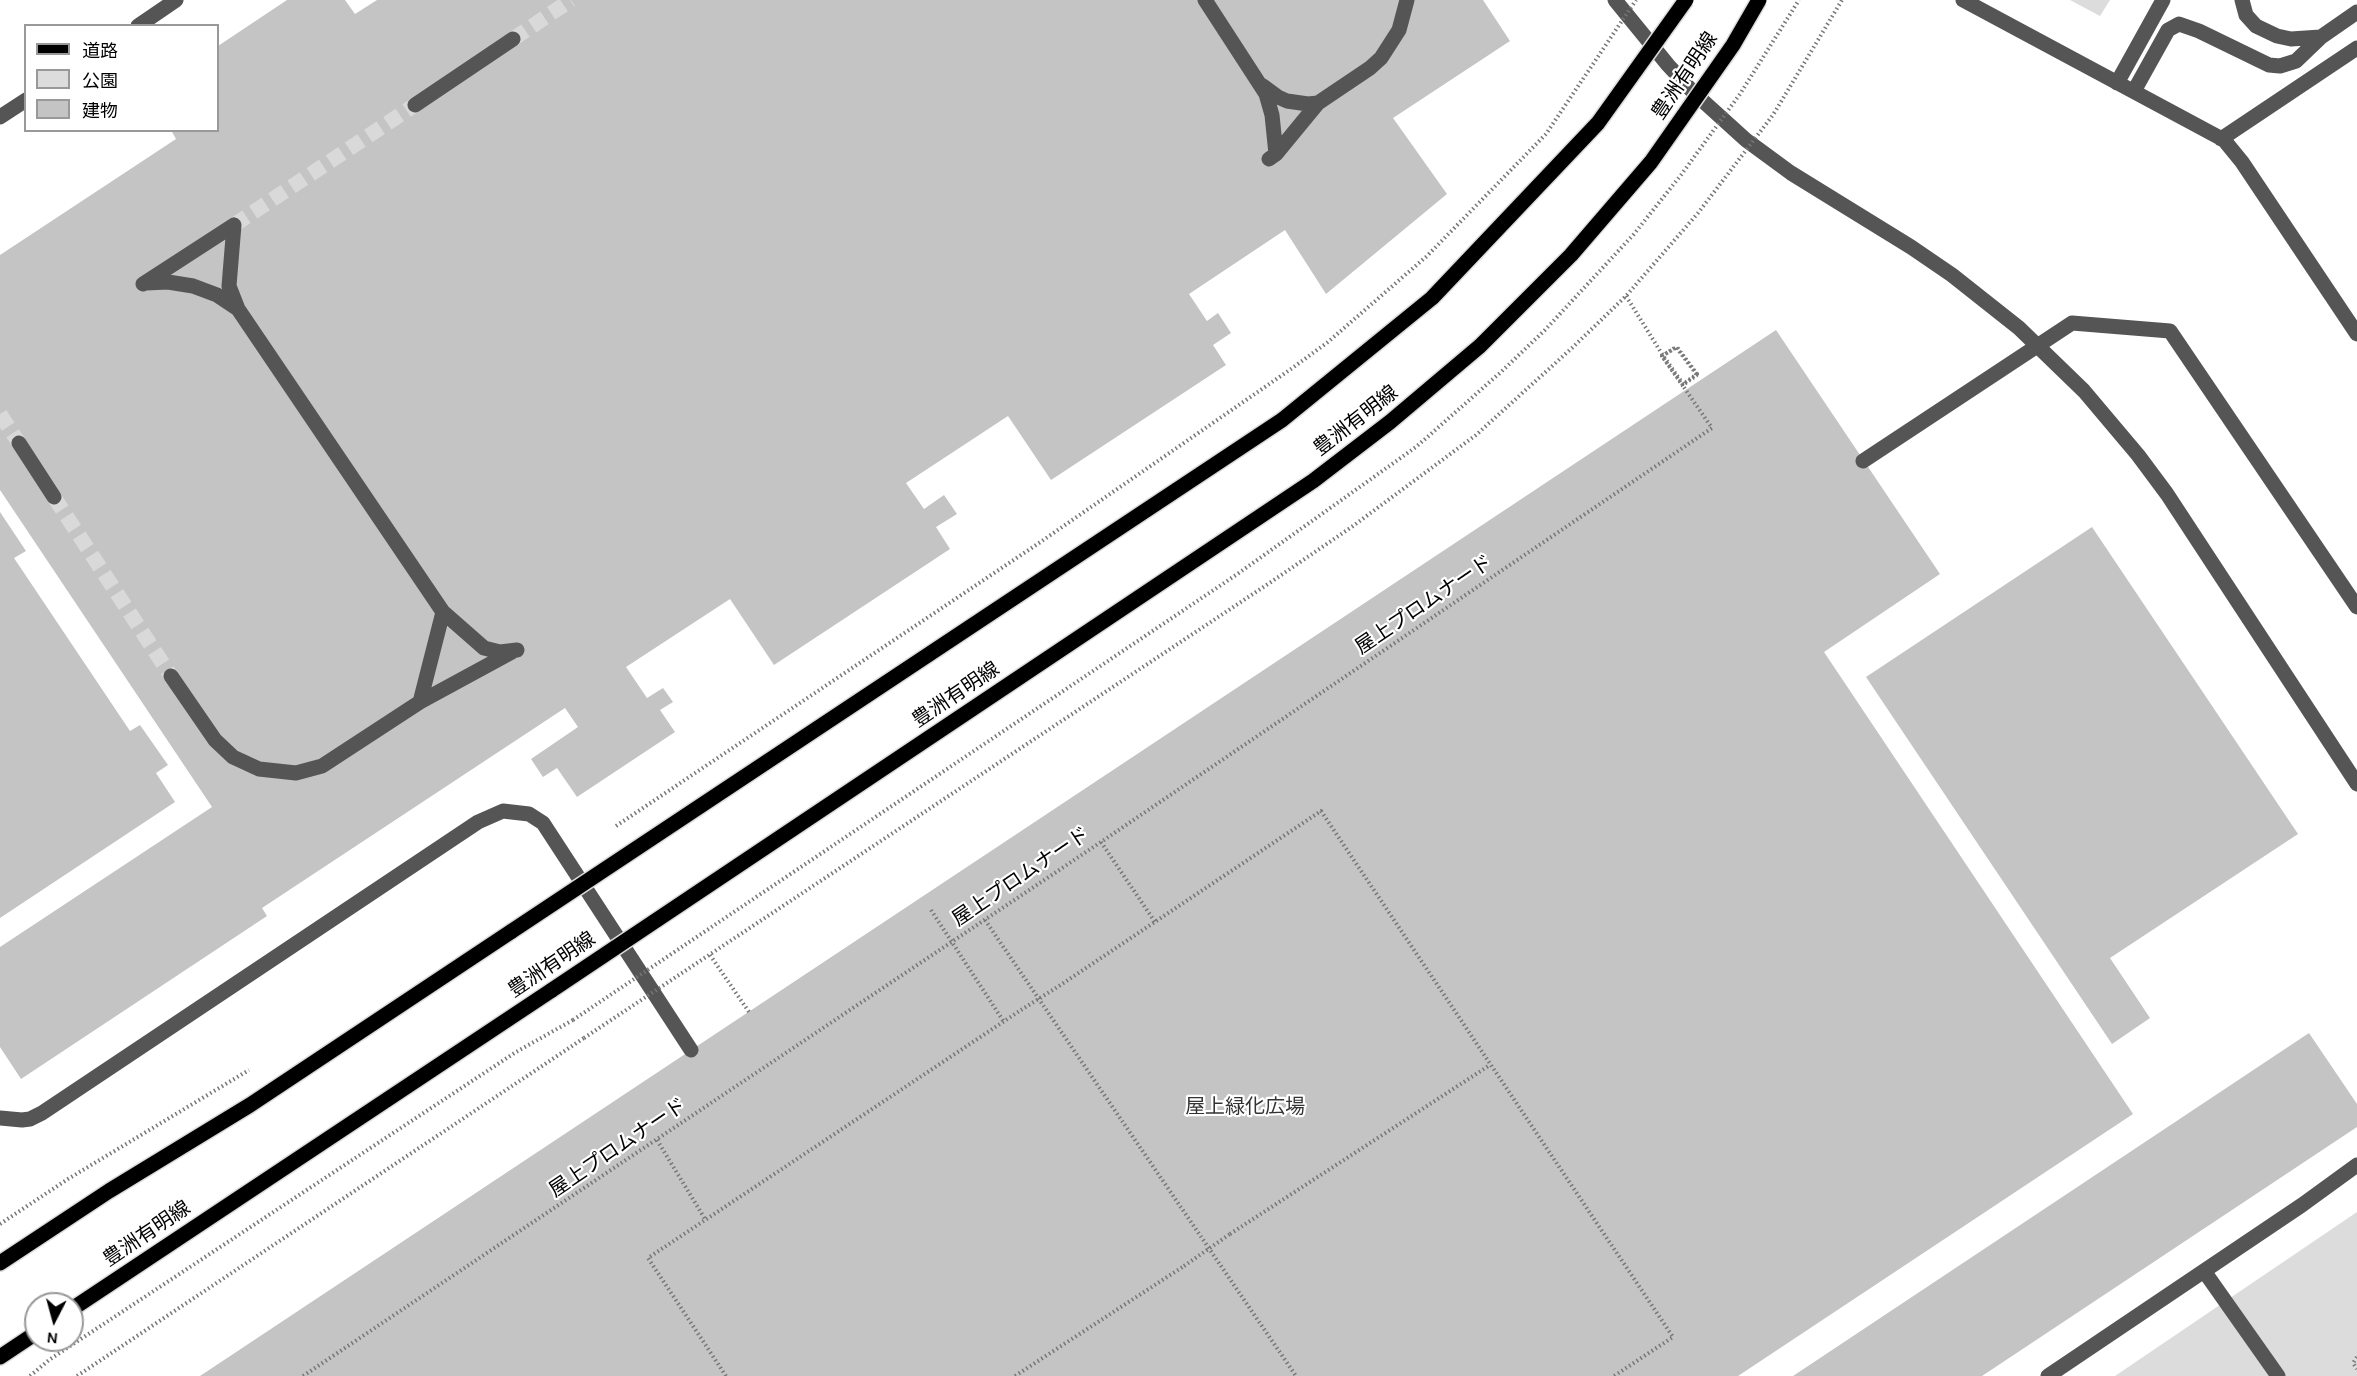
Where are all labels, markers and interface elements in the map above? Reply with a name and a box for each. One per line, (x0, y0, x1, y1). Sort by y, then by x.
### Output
legend (24, 24, 219, 132)
street label: 豊洲有明線 (1647, 28, 1723, 124)
text: 道路 (82, 40, 118, 62)
text: 公園 (82, 70, 118, 92)
text: 建物 (82, 100, 118, 122)
street label: 豊洲有明線 (1309, 381, 1403, 461)
street label: 屋上プロムナード (1351, 550, 1497, 660)
street label: 豊洲有明線 (908, 657, 1004, 733)
street label: 屋上プロムナード (948, 822, 1094, 932)
street label: 豊洲有明線 (504, 927, 600, 1003)
street label: 屋上プロムナード (545, 1093, 691, 1203)
park label: 屋上緑化広場 (1185, 1095, 1305, 1119)
street label: 豊洲有明線 (99, 1196, 195, 1272)
north arrow (24, 1292, 84, 1352)
text: N (46, 1328, 59, 1348)

